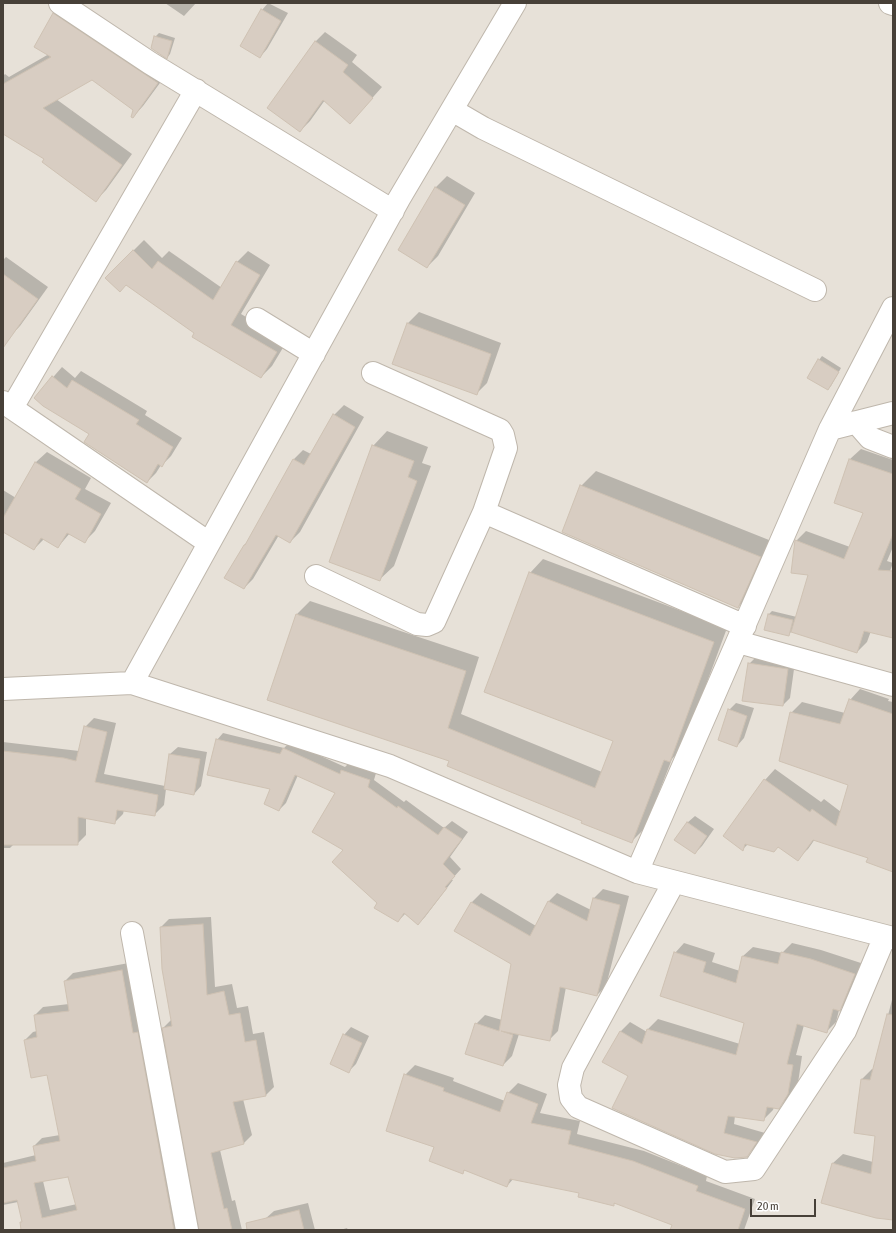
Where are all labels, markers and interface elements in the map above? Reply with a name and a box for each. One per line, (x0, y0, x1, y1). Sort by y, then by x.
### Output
scale bar (752, 1191, 818, 1217)
text: 20 m (757, 1199, 779, 1213)

